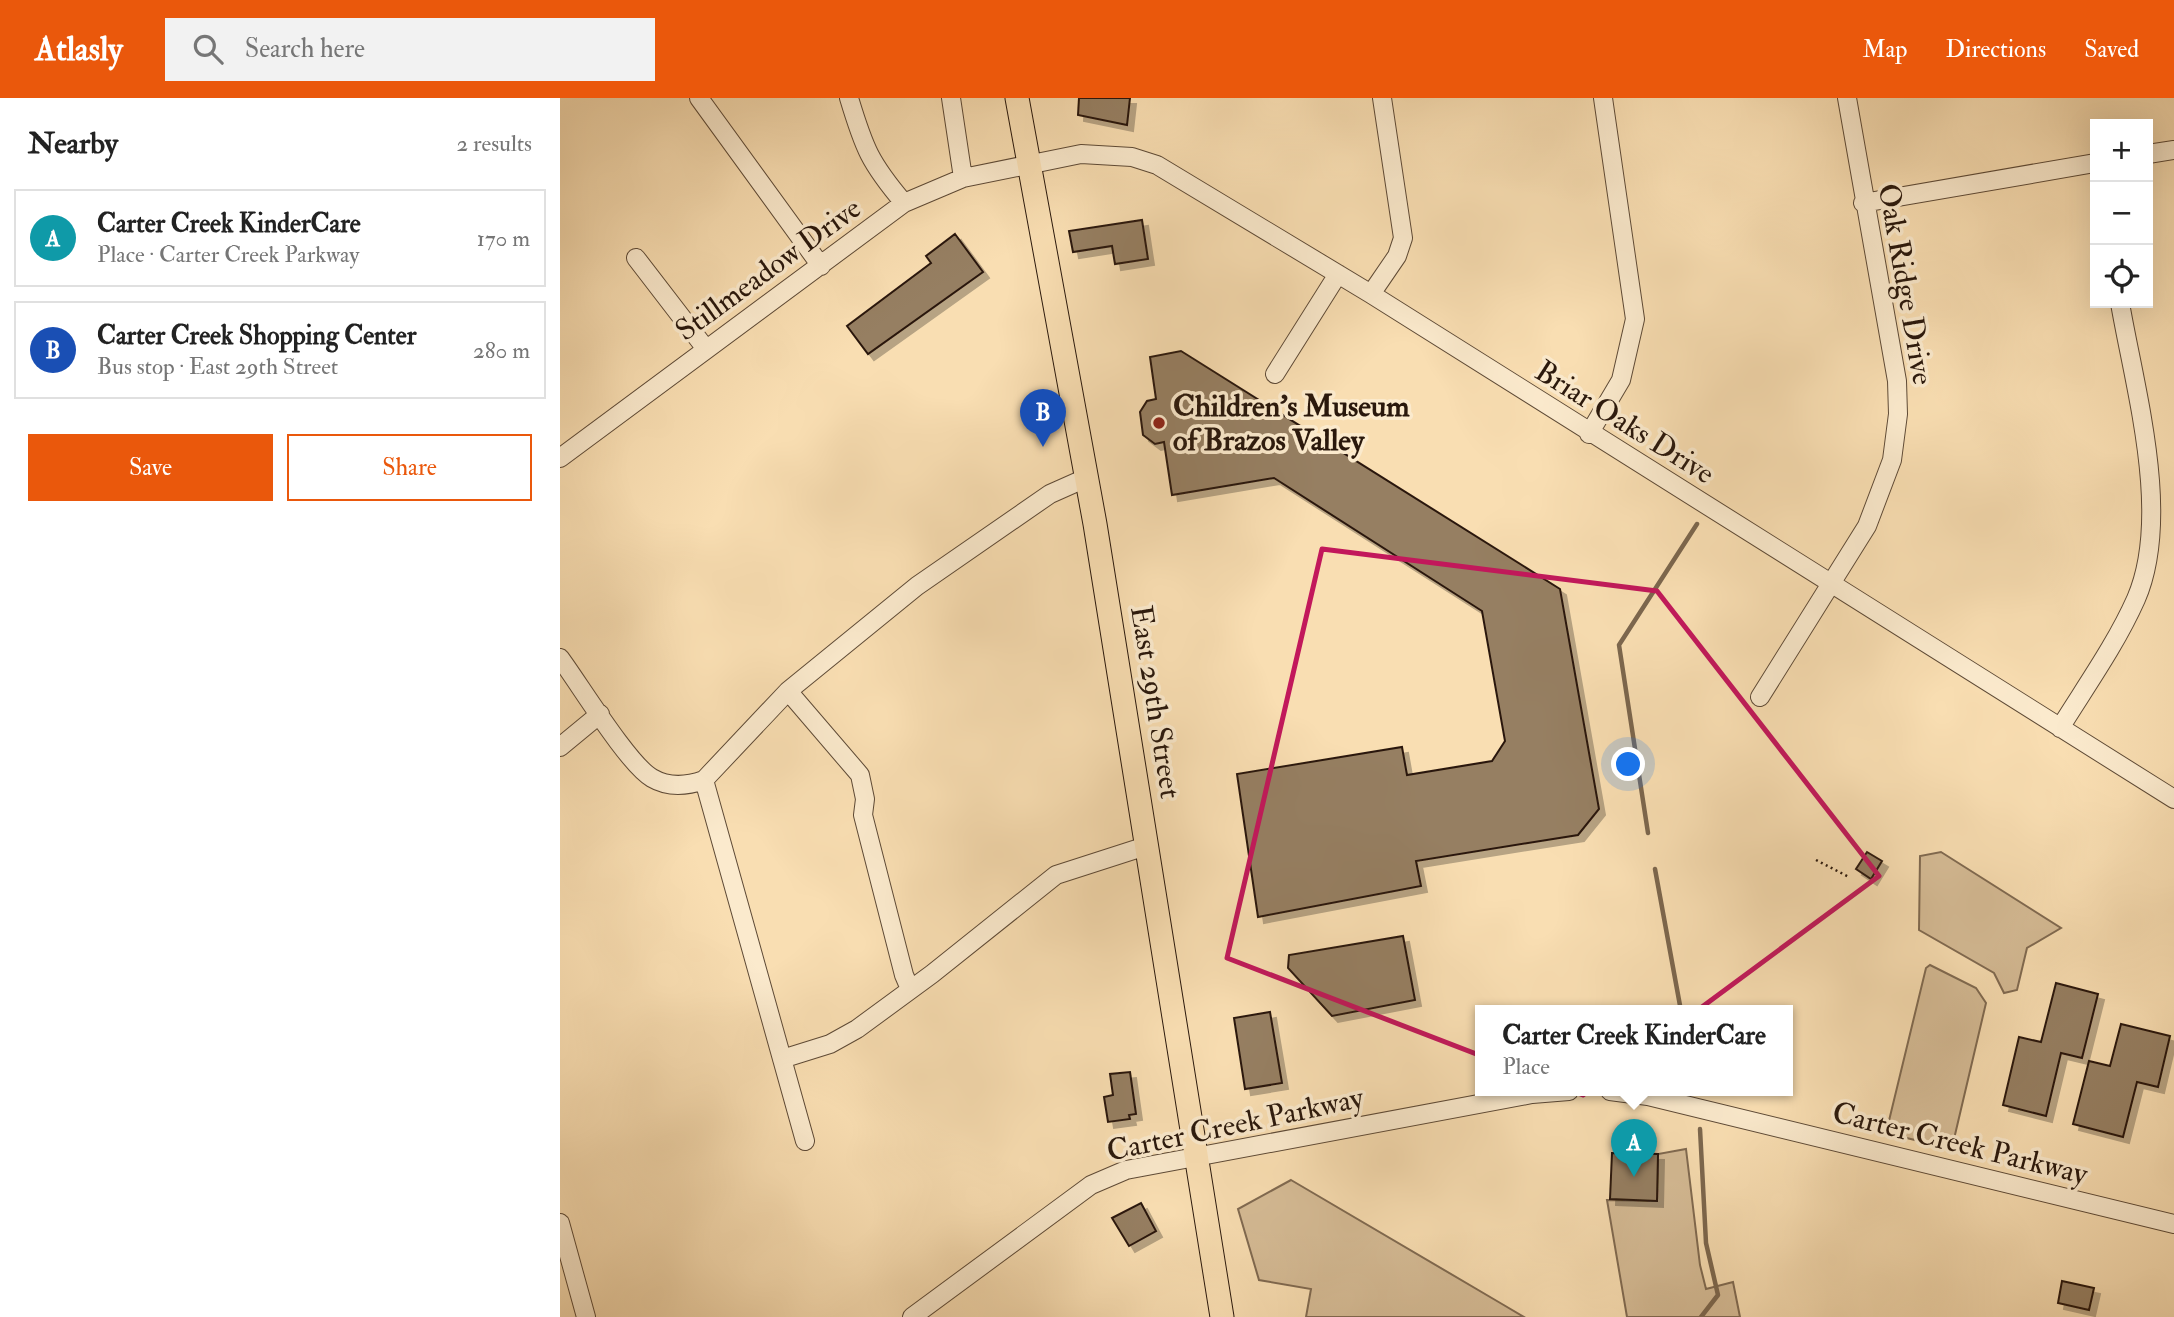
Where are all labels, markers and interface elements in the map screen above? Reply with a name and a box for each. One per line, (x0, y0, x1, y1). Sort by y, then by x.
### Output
search box (165, 18, 655, 81)
text: Atlasly (35, 29, 123, 70)
icon: search (189, 30, 227, 68)
text: Search here (245, 33, 365, 65)
text: Map (1862, 34, 1907, 65)
text: Directions (1945, 34, 2046, 65)
text: Saved (2084, 34, 2139, 65)
map controls (2090, 119, 2153, 308)
button: + (2090, 119, 2153, 182)
text: Nearby (28, 125, 118, 162)
text: 2 results (457, 129, 532, 158)
street label: Oak Ridge Drive (1870, 181, 1941, 388)
button: − (2090, 182, 2153, 245)
street label: Stillmeadow Drive (668, 190, 868, 349)
text: Carter Creek KinderCare (97, 208, 361, 240)
text: A (46, 224, 60, 253)
text: 170 m (477, 224, 530, 253)
text: Place · Carter Creek Parkway (97, 240, 359, 269)
button: locate (2090, 245, 2153, 308)
text: Carter Creek Shopping Center (97, 320, 416, 352)
text: B (45, 336, 61, 365)
text: 280 m (473, 336, 530, 365)
text: Bus stop · East 29th Street (97, 352, 338, 381)
street label: Briar Oaks Drive (1528, 353, 1721, 492)
place label: Children's Museum of Brazos Valley (1173, 388, 1410, 459)
pin: B (1020, 389, 1066, 447)
marker: Children's Museum of Brazos Valley (1151, 415, 1167, 431)
button: Save (28, 434, 273, 501)
button: Share (287, 434, 532, 501)
street label: East 29th Street (1122, 603, 1189, 801)
your location (1611, 747, 1645, 781)
popup (1475, 1005, 1793, 1096)
text: Carter Creek KinderCare (1502, 1020, 1766, 1052)
text: Place (1502, 1052, 1550, 1081)
street label: Carter Creek Parkway (1103, 1079, 1368, 1170)
street label: Carter Creek Parkway (1828, 1094, 2092, 1193)
pin: A (1611, 1119, 1657, 1177)

